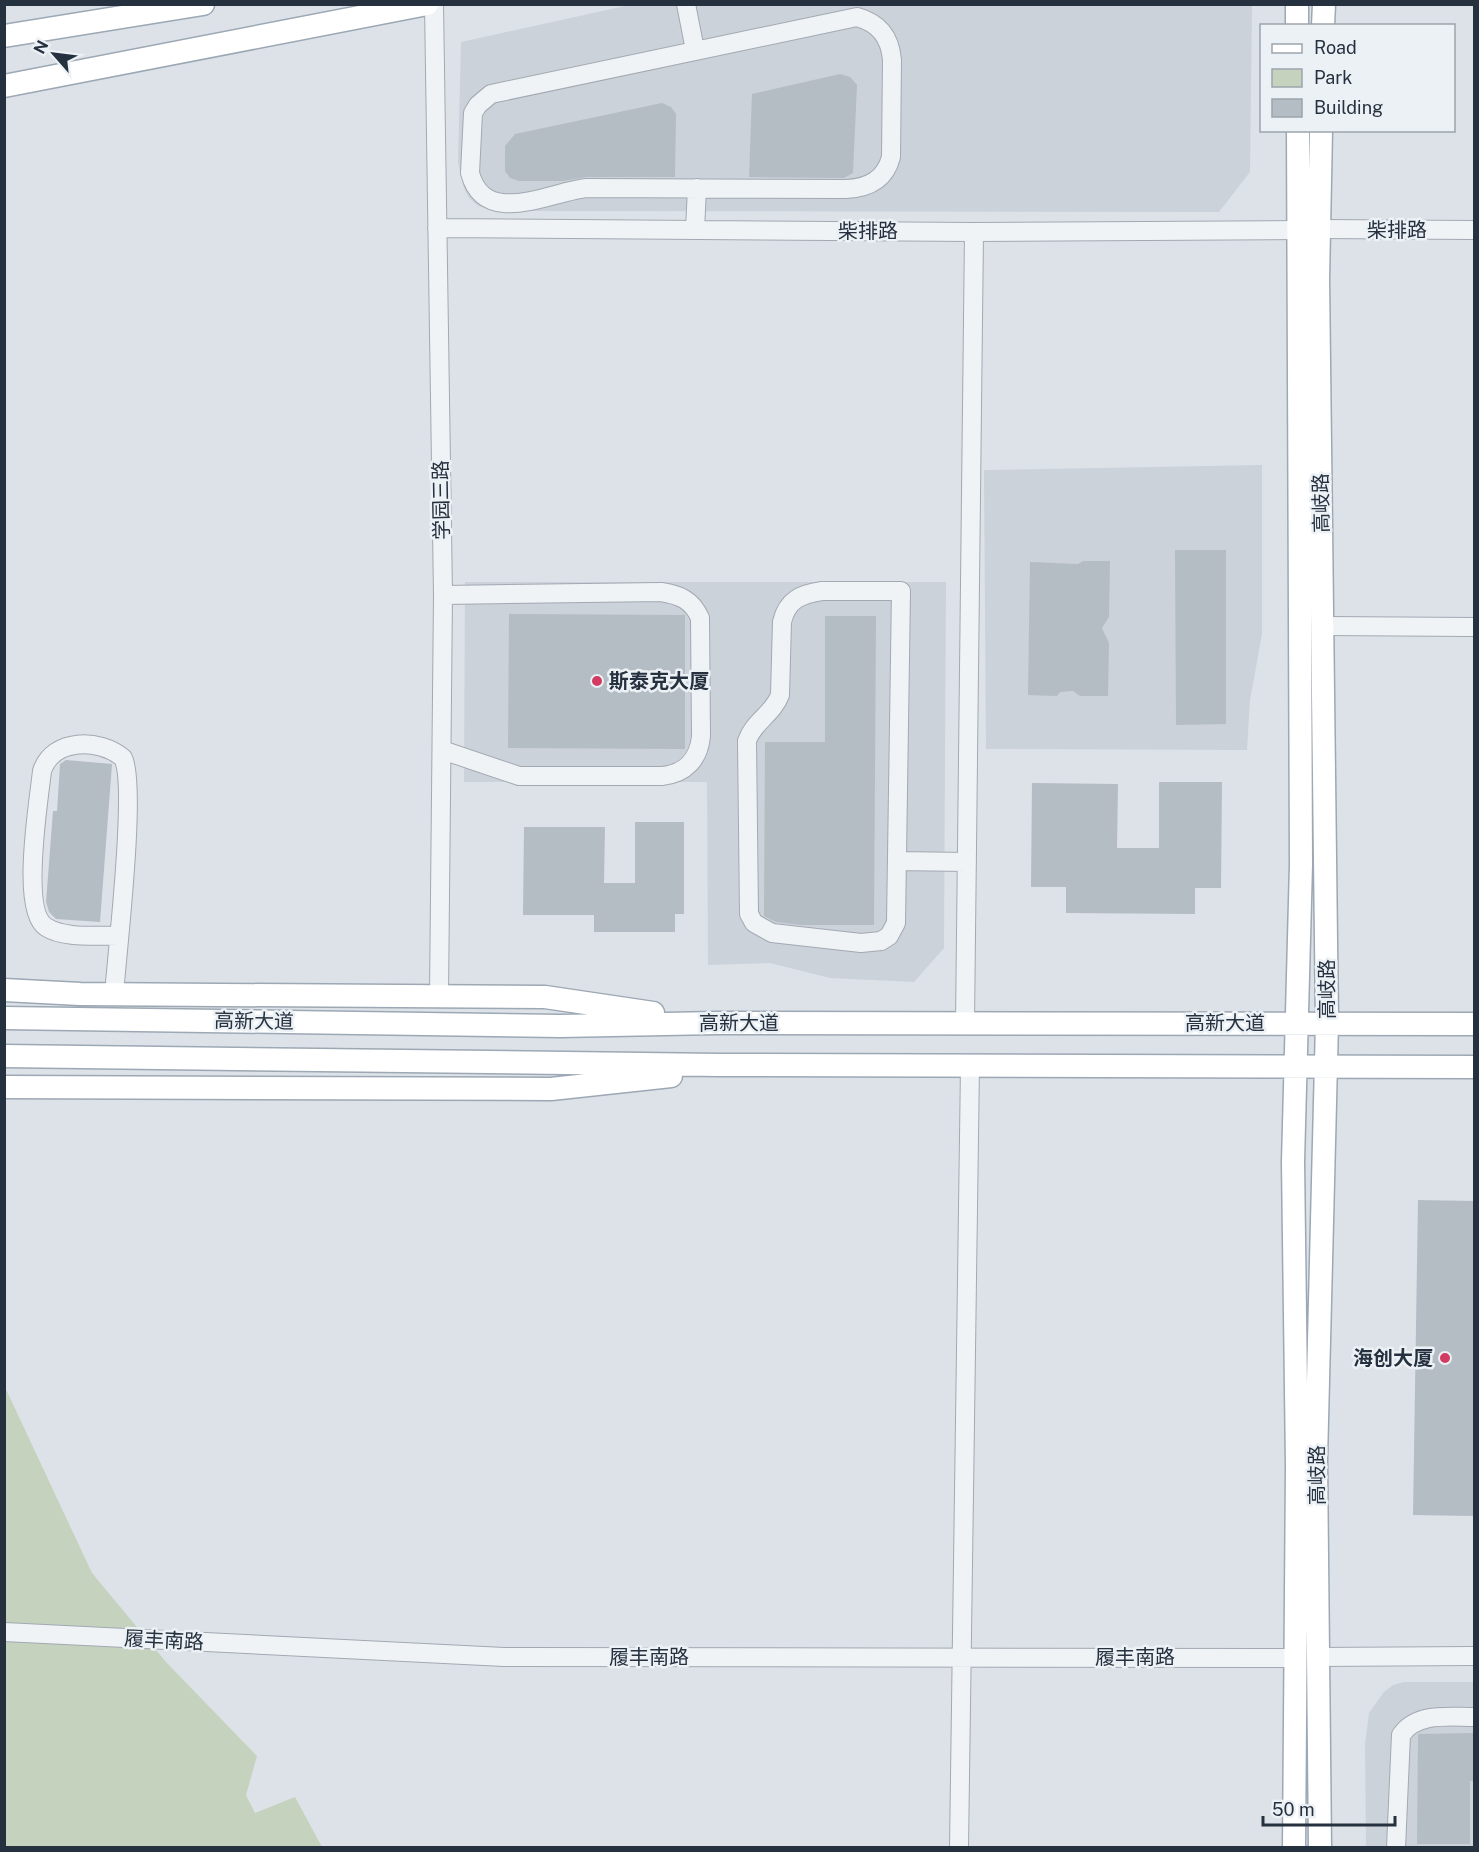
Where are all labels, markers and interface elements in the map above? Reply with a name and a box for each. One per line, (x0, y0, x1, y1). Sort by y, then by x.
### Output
north arrow (24, 24, 84, 84)
legend (1260, 24, 1455, 132)
text: N (30, 37, 53, 57)
text: Road (1314, 37, 1357, 58)
text: Park (1314, 67, 1352, 88)
text: Building (1314, 97, 1383, 118)
street label: 柴排路 (1367, 218, 1427, 242)
street label: 柴排路 (838, 219, 898, 243)
street label: 学园三路 (428, 460, 454, 540)
street label: 高岐路 (1308, 473, 1334, 533)
place label: 斯泰克大厦 (609, 669, 709, 693)
marker: 斯泰克大厦 (590, 674, 604, 688)
street label: 高岐路 (1315, 959, 1339, 1019)
street label: 高新大道 (214, 1008, 294, 1034)
street label: 高新大道 (699, 1011, 779, 1035)
street label: 高新大道 (1185, 1011, 1265, 1035)
place label: 海创大厦 (1353, 1346, 1433, 1370)
marker: 海创大厦 (1438, 1351, 1452, 1365)
street label: 高岐路 (1305, 1445, 1329, 1505)
street label: 履丰南路 (123, 1626, 205, 1654)
street label: 履丰南路 (609, 1645, 689, 1669)
street label: 履丰南路 (1095, 1645, 1175, 1669)
scale bar (1263, 1789, 1395, 1827)
text: 50 m (1272, 1799, 1315, 1820)

